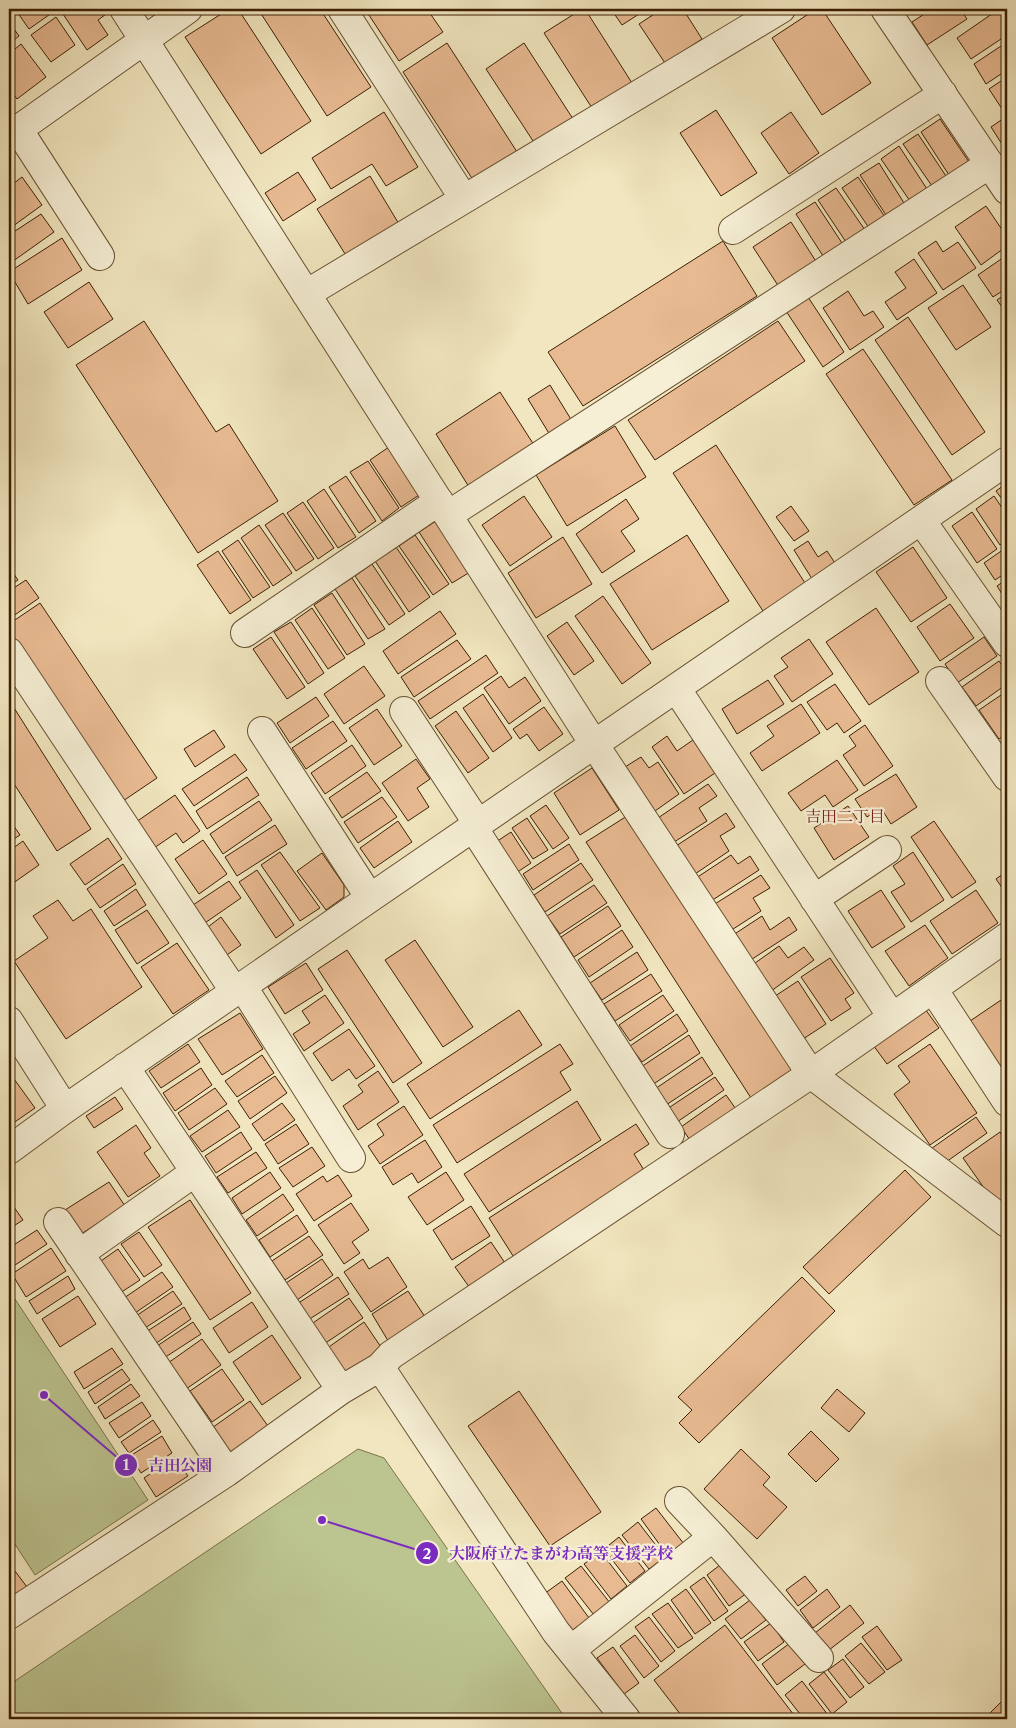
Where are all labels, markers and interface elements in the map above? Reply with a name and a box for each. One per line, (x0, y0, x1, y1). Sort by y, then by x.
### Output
district label: 吉田二丁目 (805, 806, 885, 826)
callout: 吉田公園 (113, 1449, 222, 1480)
text: 1 (123, 1455, 130, 1474)
text: 吉田公園 (148, 1455, 212, 1475)
callout: 大阪府立たまがわ高等支援学校 (414, 1538, 683, 1569)
text: 大阪府立たまがわ高等支援学校 (449, 1543, 674, 1563)
text: 2 (423, 1544, 432, 1563)

